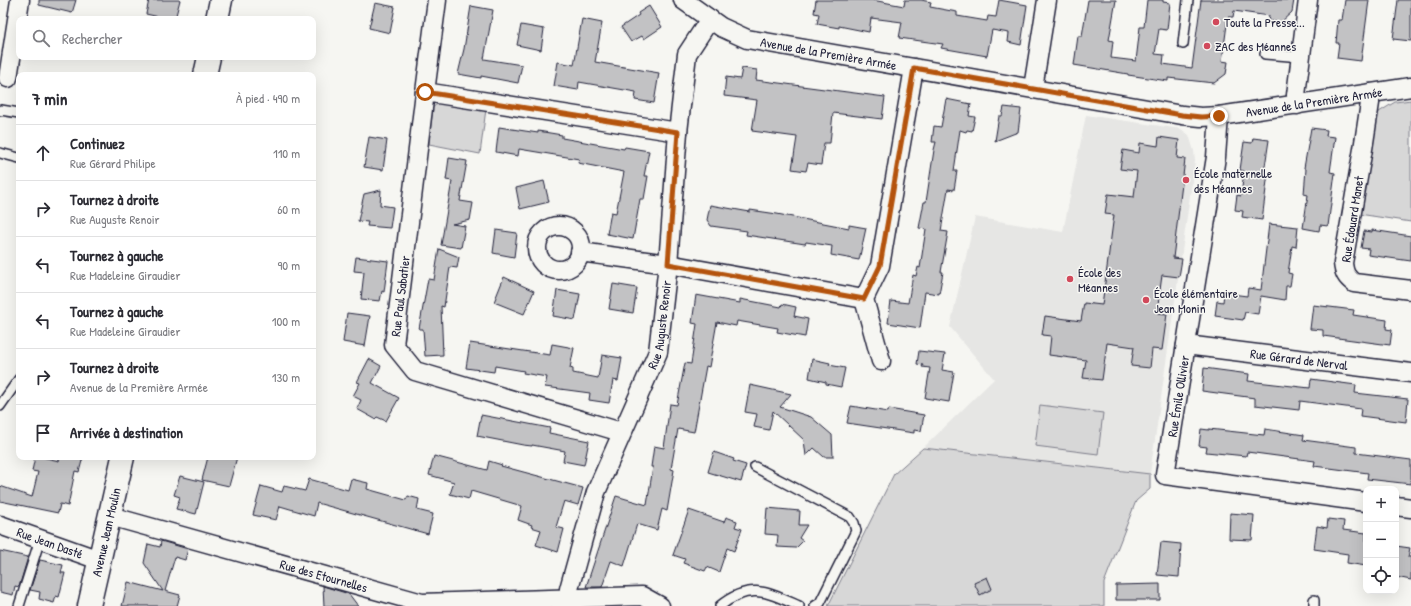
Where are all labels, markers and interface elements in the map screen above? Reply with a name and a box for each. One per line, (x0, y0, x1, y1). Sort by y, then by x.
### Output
place label: Toute la Presse... (1224, 13, 1305, 31)
search box (16, 16, 316, 60)
marker: Toute la Presse... (1211, 17, 1221, 27)
icon: search (30, 27, 52, 49)
text: Rechercher (62, 28, 123, 49)
street label: Avenue de la Première Armée (759, 32, 898, 74)
place label: ZAC des Méannes (1215, 37, 1296, 55)
marker: ZAC des Méannes (1202, 41, 1212, 51)
street label: Avenue de la Première Armée (1244, 82, 1384, 121)
route start (416, 83, 434, 101)
text: 7 min (32, 87, 67, 110)
text: À pied · 490 m (236, 89, 300, 107)
route end (1210, 107, 1228, 125)
text: Continuez (70, 133, 125, 154)
icon: ahead (32, 142, 54, 164)
text: 110 m (273, 144, 300, 162)
text: Rue Gérard Philipe (70, 154, 156, 172)
place label: École maternelle des Méannes (1194, 164, 1272, 197)
street label: Rue Édouard Manet (1336, 174, 1368, 263)
marker: École maternelle des Méannes (1181, 175, 1191, 185)
text: Tournez à droite (70, 189, 159, 210)
icon: right (32, 198, 54, 220)
text: 60 m (277, 200, 300, 218)
text: Rue Auguste Renoir (70, 210, 160, 228)
text: Tournez à gauche (70, 245, 163, 266)
icon: left (32, 254, 54, 276)
street label: Rue Paul Sabatier (386, 255, 414, 337)
text: 90 m (278, 256, 300, 274)
place label: École des Méannes (1078, 263, 1121, 296)
text: Rue Madeleine Giraudier (70, 266, 181, 284)
marker: École des Méannes (1065, 274, 1075, 284)
street label: Rue Auguste Renoir (643, 279, 675, 372)
place label: École élémentaire Jean Monin (1154, 284, 1238, 317)
marker: École élémentaire Jean Monin (1141, 295, 1151, 305)
text: Tournez à gauche (70, 301, 163, 322)
icon: left (32, 310, 54, 332)
text: 100 m (272, 312, 300, 330)
text: Rue Madeleine Giraudier (70, 322, 181, 340)
street label: Rue Gérard de Nerval (1249, 344, 1349, 374)
street label: Rue Émile Ollivier (1163, 354, 1193, 438)
text: Tournez à droite (70, 357, 159, 378)
icon: right (32, 366, 54, 388)
text: 130 m (272, 368, 300, 386)
text: Avenue de la Première Armée (70, 378, 208, 396)
icon: arrive (32, 422, 54, 444)
text: Arrivée à destination (70, 422, 183, 443)
street label: Avenue Jean Moulin (87, 486, 125, 578)
map controls (1363, 486, 1399, 594)
button: + (1363, 486, 1399, 522)
button: − (1363, 522, 1399, 558)
street label: Rue Jean Dasté (14, 523, 86, 563)
street label: Rue des Etournelles (278, 555, 370, 596)
button: locate (1363, 558, 1399, 594)

